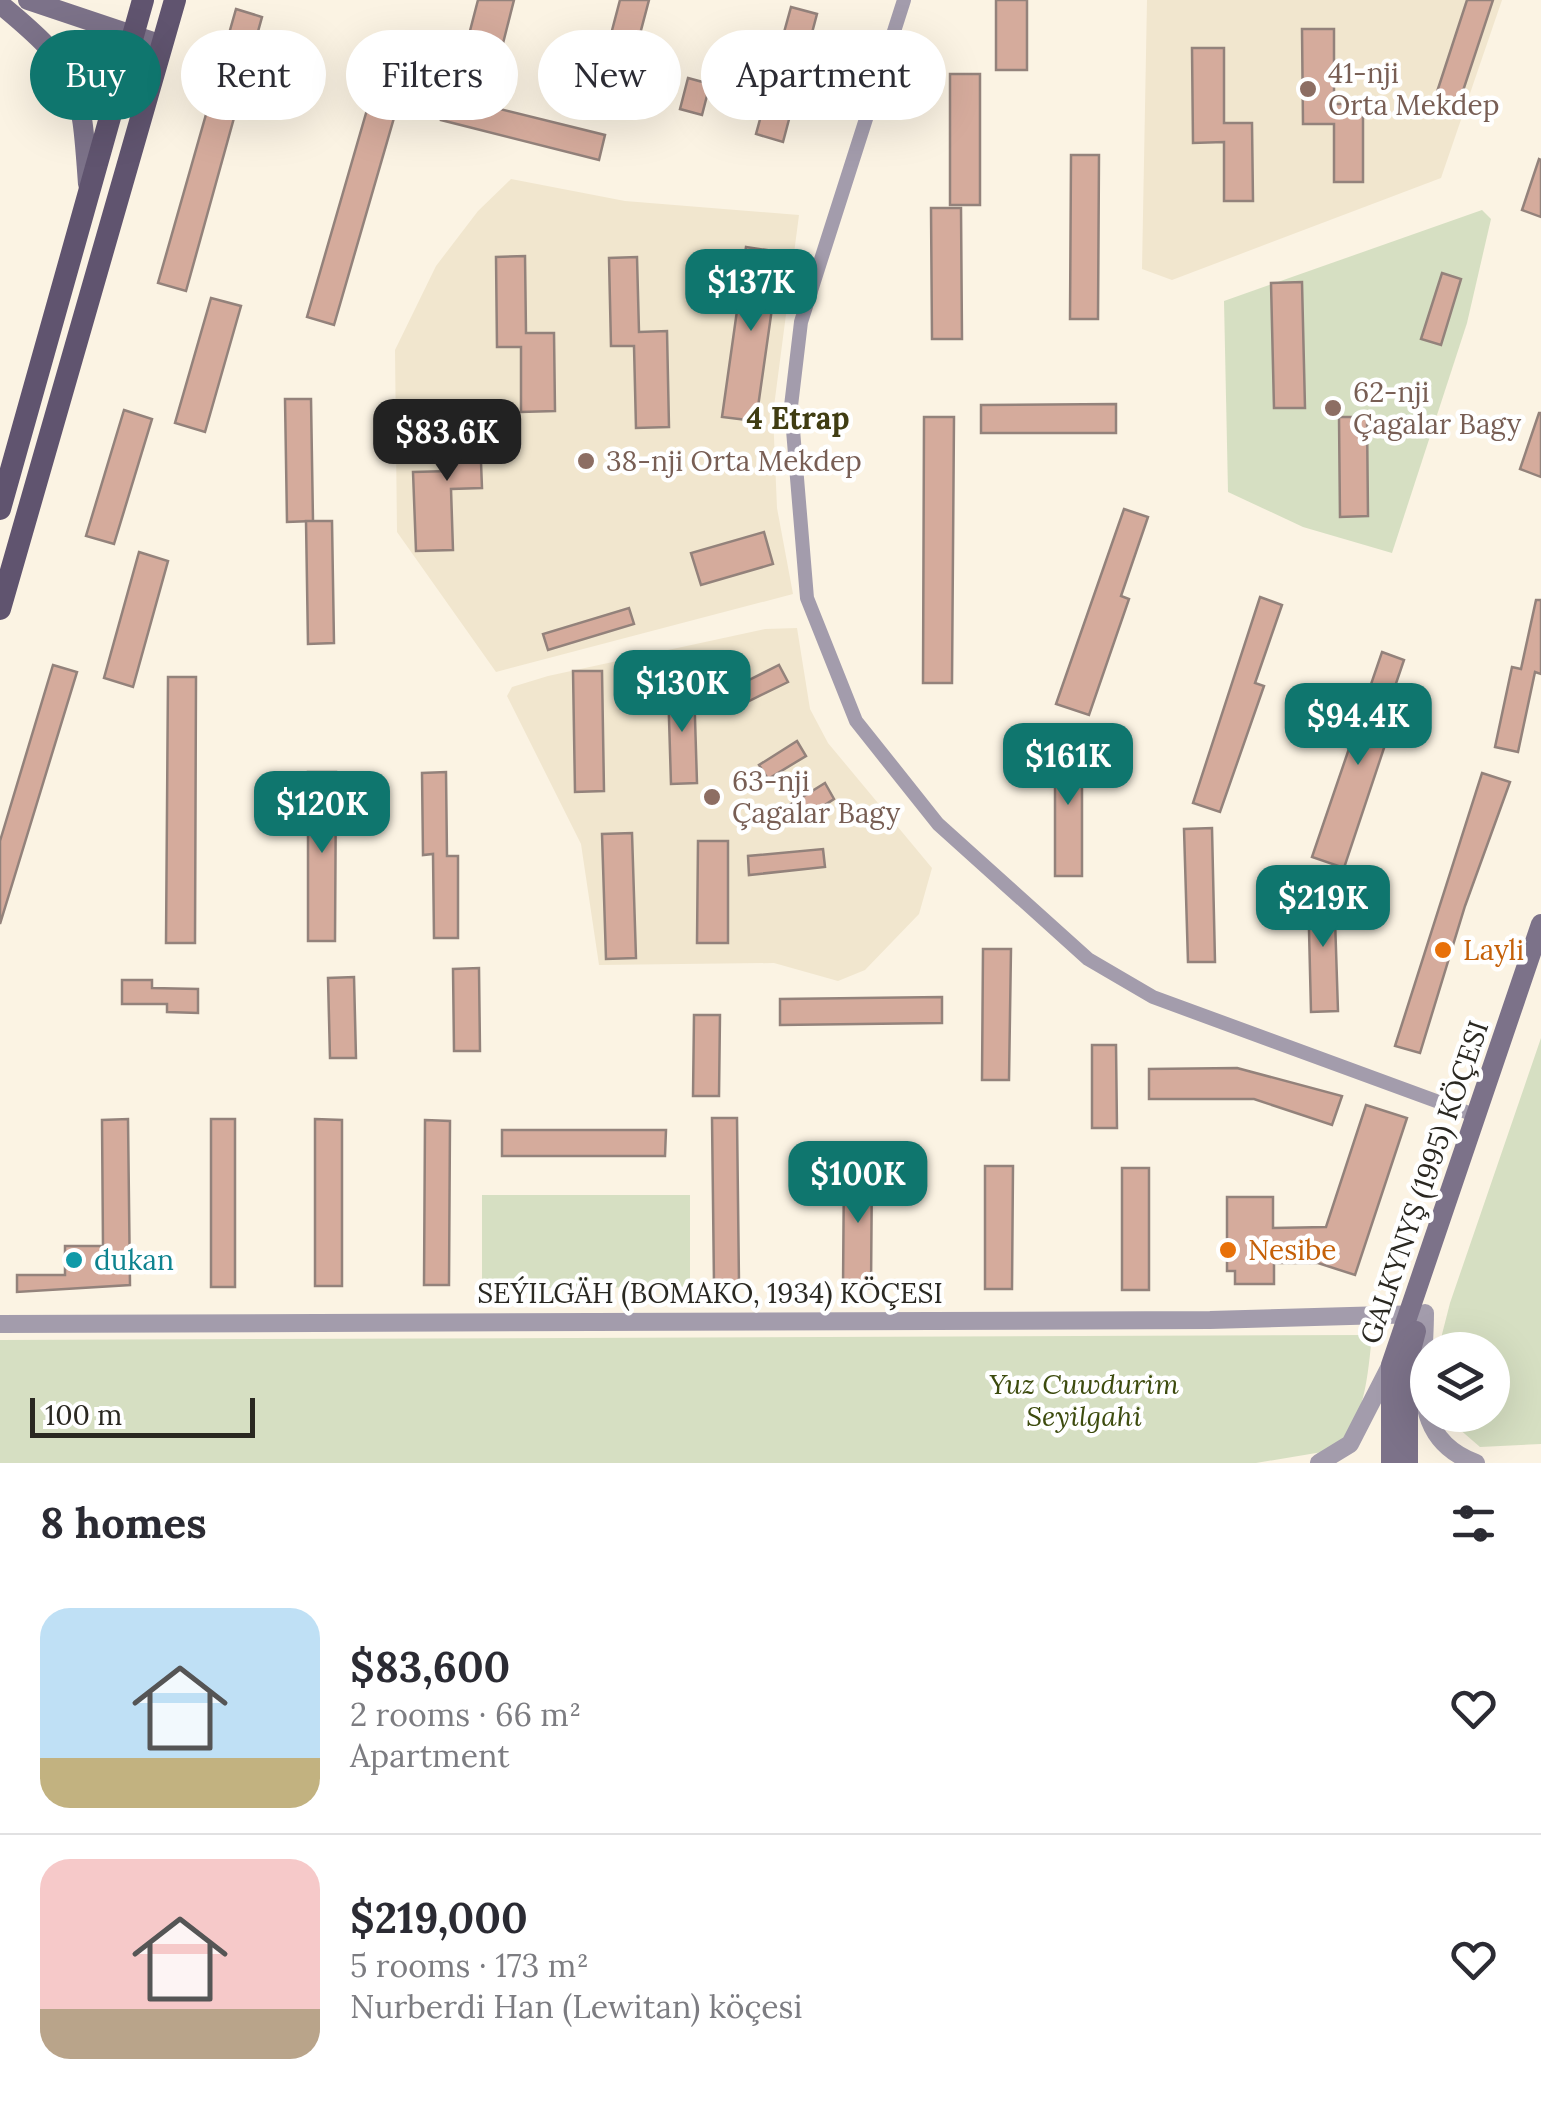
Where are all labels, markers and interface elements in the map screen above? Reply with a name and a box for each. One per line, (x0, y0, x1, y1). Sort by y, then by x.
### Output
chip: Buy (30, 30, 161, 120)
chip: Rent (181, 30, 326, 120)
chip: Filters (346, 30, 518, 120)
chip: New (538, 30, 681, 120)
chip: Apartment (701, 30, 946, 120)
place label: 41-nji Orta Mekdep (1328, 55, 1499, 123)
marker: 41-nji Orta Mekdep (1297, 78, 1319, 100)
pin: $137K (681, 249, 821, 334)
text: $137K (707, 261, 795, 302)
place label: 62-nji Çagalar Bagy (1353, 374, 1521, 442)
marker: 62-nji Çagalar Bagy (1322, 397, 1344, 419)
pin: $83.6K (366, 399, 528, 484)
district label: 4 Etrap (746, 399, 850, 437)
text: $83.6K (395, 411, 499, 452)
place label: 38-nji Orta Mekdep (606, 443, 862, 479)
marker: 38-nji Orta Mekdep (575, 450, 597, 472)
pin: $130K (612, 650, 752, 735)
text: $130K (636, 662, 728, 703)
pin: $94.4K (1277, 683, 1439, 768)
text: $94.4K (1307, 695, 1409, 736)
pin: $161K (998, 723, 1138, 808)
text: $161K (1025, 735, 1111, 776)
place label: 63-nji Çagalar Bagy (732, 763, 900, 831)
pin: $120K (252, 771, 392, 856)
text: $120K (276, 783, 368, 824)
marker: 63-nji Çagalar Bagy (701, 786, 723, 808)
pin: $219K (1253, 865, 1393, 950)
text: $219K (1278, 877, 1368, 918)
place label: Layli (1463, 932, 1524, 968)
marker: Layli (1432, 939, 1454, 961)
street label: GALKYNYŞ (1995) KÖÇESI (1352, 1016, 1496, 1348)
pin: $100K (788, 1141, 928, 1226)
text: $100K (810, 1153, 906, 1194)
place label: Nesibe (1248, 1232, 1337, 1268)
marker: Nesibe (1217, 1239, 1239, 1261)
place label: dukan (94, 1242, 174, 1278)
marker: dukan (63, 1249, 85, 1271)
street label: SEÝILGÄH (BOMAKO, 1934) KÖÇESI (477, 1275, 943, 1311)
map controls (1410, 1332, 1510, 1432)
button: layers (1410, 1332, 1510, 1432)
park label: Yuz Cuwdurim Seyilgahi (989, 1366, 1179, 1434)
scale bar (30, 1393, 255, 1438)
text: 100 m (45, 1397, 122, 1433)
text: 8 homes (40, 1496, 207, 1550)
icon: filters (1446, 1496, 1501, 1551)
text: $83,600 (350, 1640, 510, 1694)
icon: home (120, 1648, 240, 1768)
icon: heart (1446, 1681, 1501, 1736)
text: 2 rooms · 66 m² (350, 1694, 581, 1735)
text: Apartment (350, 1735, 510, 1776)
text: $219,000 (350, 1891, 528, 1945)
icon: home (120, 1899, 240, 2019)
icon: heart (1446, 1932, 1501, 1987)
text: 5 rooms · 173 m² (350, 1945, 589, 1986)
text: Nurberdi Han (Lewitan) köçesi (350, 1986, 802, 2027)

